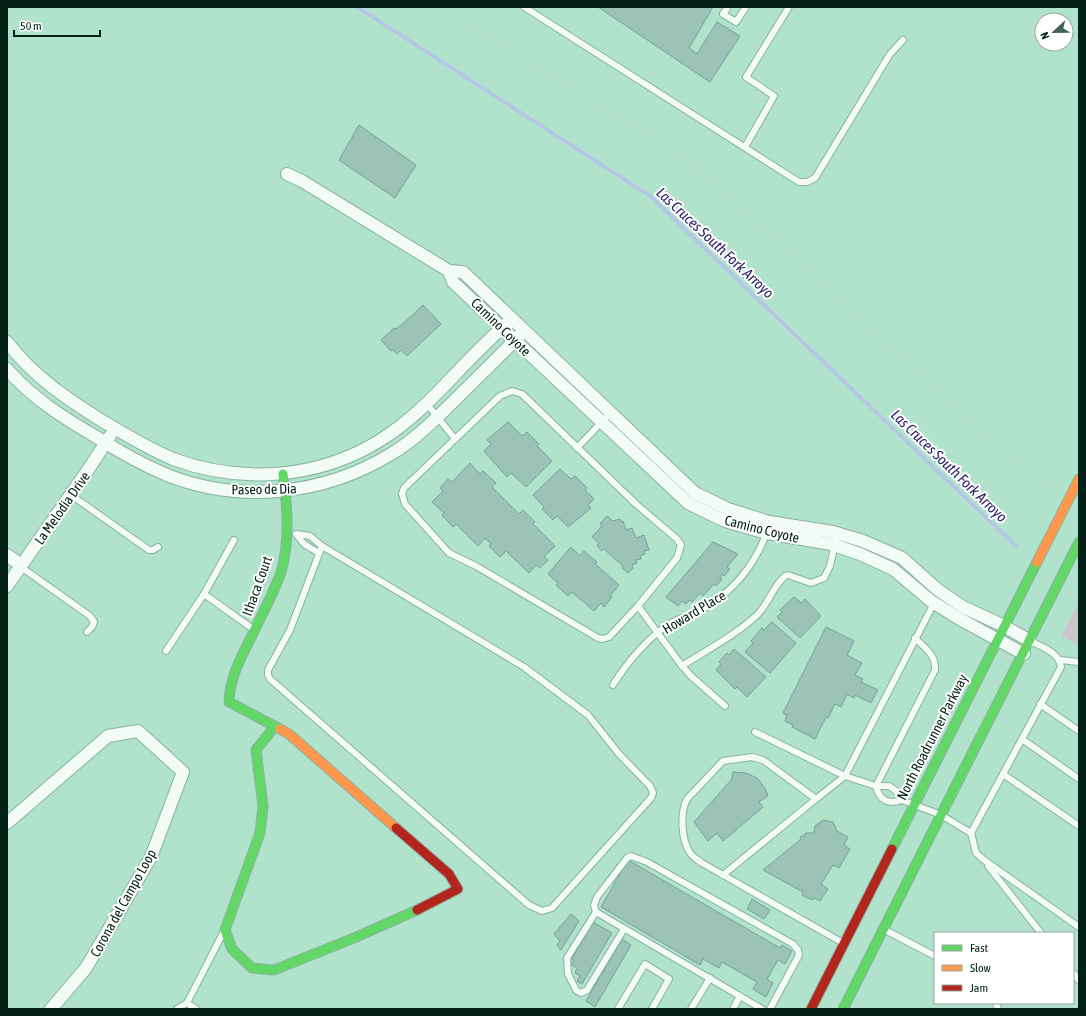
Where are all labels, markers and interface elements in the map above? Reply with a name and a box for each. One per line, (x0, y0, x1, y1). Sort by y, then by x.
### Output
scale bar (14, 12, 100, 38)
north arrow (1034, 12, 1074, 52)
text: 50 m (20, 19, 42, 33)
text: N (1038, 30, 1052, 41)
water label: Las Cruces South Fork Arroyo (653, 184, 777, 301)
street label: Camino Coyote (468, 295, 534, 359)
water label: Las Cruces South Fork Arroyo (888, 406, 1011, 525)
street label: La Melodia Drive (31, 469, 93, 547)
street label: Paseo de Dia (231, 480, 297, 498)
street label: Camino Coyote (723, 512, 801, 546)
street label: Ithaca Court (239, 554, 275, 618)
street label: Howard Place (660, 587, 728, 637)
street label: North Roadrunner Parkway (893, 671, 971, 803)
street label: Corona del Campo Loop (87, 846, 159, 960)
legend (934, 932, 1074, 1004)
text: Fast (970, 941, 988, 955)
text: Slow (970, 961, 991, 975)
text: Jam (970, 981, 988, 995)

